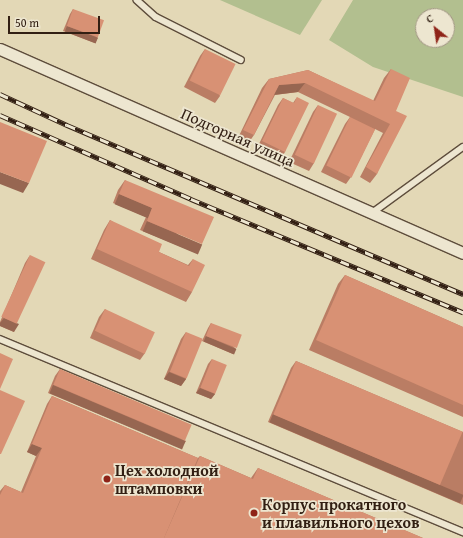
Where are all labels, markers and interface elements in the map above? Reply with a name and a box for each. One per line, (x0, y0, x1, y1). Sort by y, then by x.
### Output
scale bar (10, 8, 102, 34)
north arrow (415, 8, 455, 48)
text: С (423, 10, 436, 27)
text: 50 m (15, 14, 39, 31)
street label: Подгорная улица (178, 103, 298, 171)
place label: Цех холодной штамповки (115, 460, 219, 498)
marker: Цех холодной штамповки (102, 474, 112, 484)
place label: Корпус прокатного и плавильного цехов (262, 494, 420, 532)
marker: Корпус прокатного и плавильного цехов (249, 508, 259, 518)

